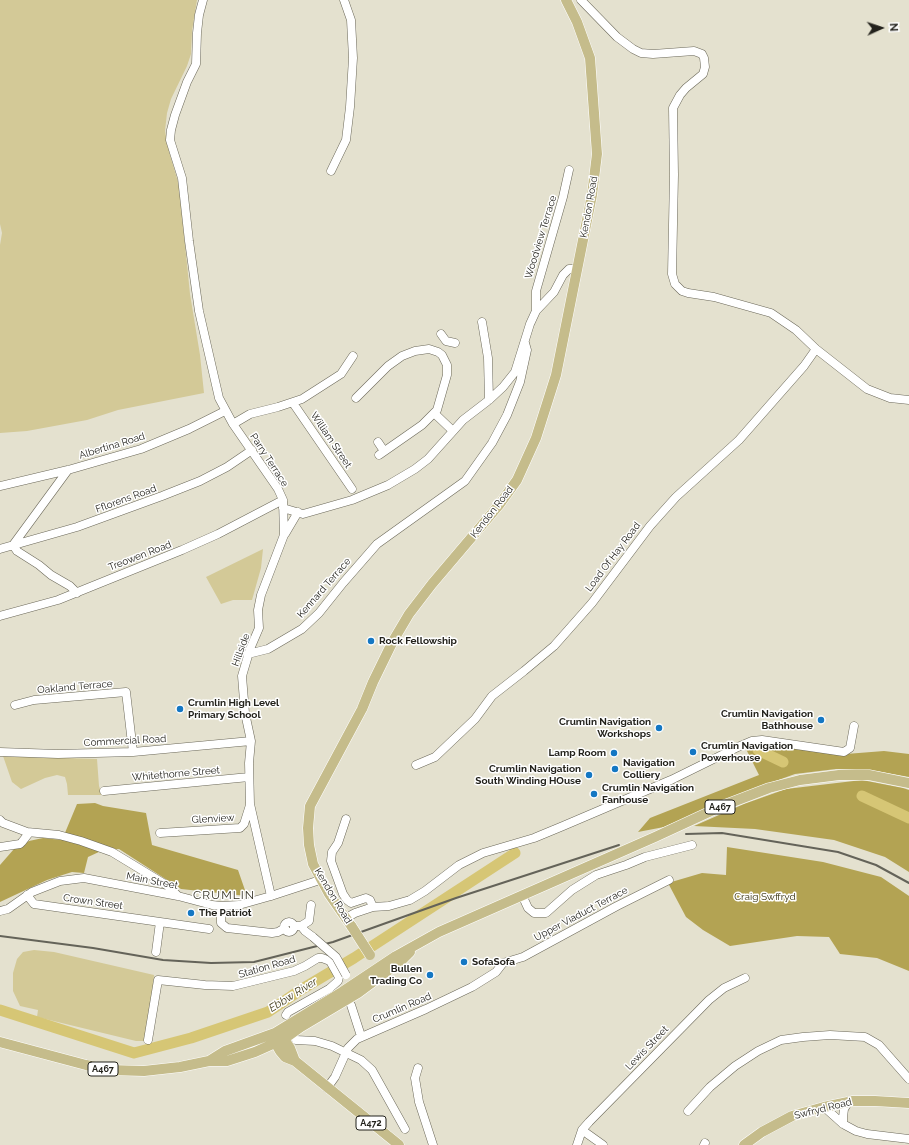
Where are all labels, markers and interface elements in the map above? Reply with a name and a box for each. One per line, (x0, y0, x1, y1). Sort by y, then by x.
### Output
north arrow (861, 8, 901, 48)
text: N (887, 23, 900, 32)
street label: Kendon Road (578, 175, 600, 239)
street label: Woodview Terrace (523, 194, 559, 280)
street label: William Street (308, 410, 354, 470)
street label: Albertina Road (78, 430, 146, 462)
street label: Parry Terrace (247, 431, 291, 489)
street label: Fflorens Road (94, 482, 158, 516)
street label: Kendon Road (468, 484, 516, 540)
street label: Load Of Hay Road (583, 520, 643, 594)
street label: Treowen Road (107, 539, 173, 573)
street label: Kennard Terrace (295, 555, 353, 621)
street label: Hillside (230, 632, 252, 668)
place label: Rock Fellowship (379, 635, 457, 647)
marker: Rock Fellowship (366, 636, 376, 646)
street label: Oakland Terrace (37, 678, 113, 696)
place label: Crumlin High Level Primary School (188, 697, 279, 720)
marker: Crumlin High Level Primary School (175, 704, 185, 714)
place label: Crumlin Navigation Bathhouse (721, 708, 813, 732)
marker: Crumlin Navigation Bathhouse (816, 715, 826, 725)
place label: Crumlin Navigation Workshops (559, 716, 651, 740)
marker: Crumlin Navigation Workshops (654, 723, 664, 733)
street label: Commercial Road (83, 733, 167, 749)
place label: Crumlin Navigation Powerhouse (701, 740, 793, 764)
place label: Lamp Room (548, 747, 606, 759)
marker: Crumlin Navigation Powerhouse (688, 747, 698, 757)
marker: Lamp Room (609, 748, 619, 758)
place label: Navigation Colliery (623, 757, 675, 780)
place label: Crumlin Navigation South Winding HOuse (475, 763, 581, 786)
street label: Whitethorne Street (132, 764, 220, 784)
marker: Navigation Colliery (610, 764, 620, 774)
marker: Crumlin Navigation South Winding HOuse (584, 770, 594, 780)
place label: Crumlin Navigation Fanhouse (602, 782, 694, 806)
marker: Crumlin Navigation Fanhouse (589, 789, 599, 799)
road number: A467 (705, 800, 735, 814)
street label: Glenview (191, 812, 235, 826)
street label: Kendon Road (312, 866, 354, 926)
street label: Main Street (125, 870, 179, 892)
street label: Upper Viaduct Terrace (532, 884, 630, 944)
district label: CRUMLIN (193, 888, 255, 902)
park label: Craig Swffryd (734, 891, 796, 903)
street label: Crown Street (62, 892, 124, 912)
place label: The Patriot (199, 907, 252, 919)
marker: The Patriot (186, 908, 196, 918)
street label: Station Road (237, 953, 297, 981)
place label: SofaSofa (472, 956, 515, 968)
marker: SofaSofa (459, 957, 469, 967)
place label: Bullen Trading Co (370, 963, 422, 986)
marker: Bullen Trading Co (425, 970, 435, 980)
water label: Ebbw River (266, 975, 320, 1015)
street label: Crumlin Road (371, 990, 433, 1026)
street label: Lewis Street (623, 1023, 671, 1073)
road number: A467 (88, 1062, 118, 1076)
street label: Swfryd Road (793, 1096, 853, 1122)
road number: A472 (356, 1116, 386, 1130)

